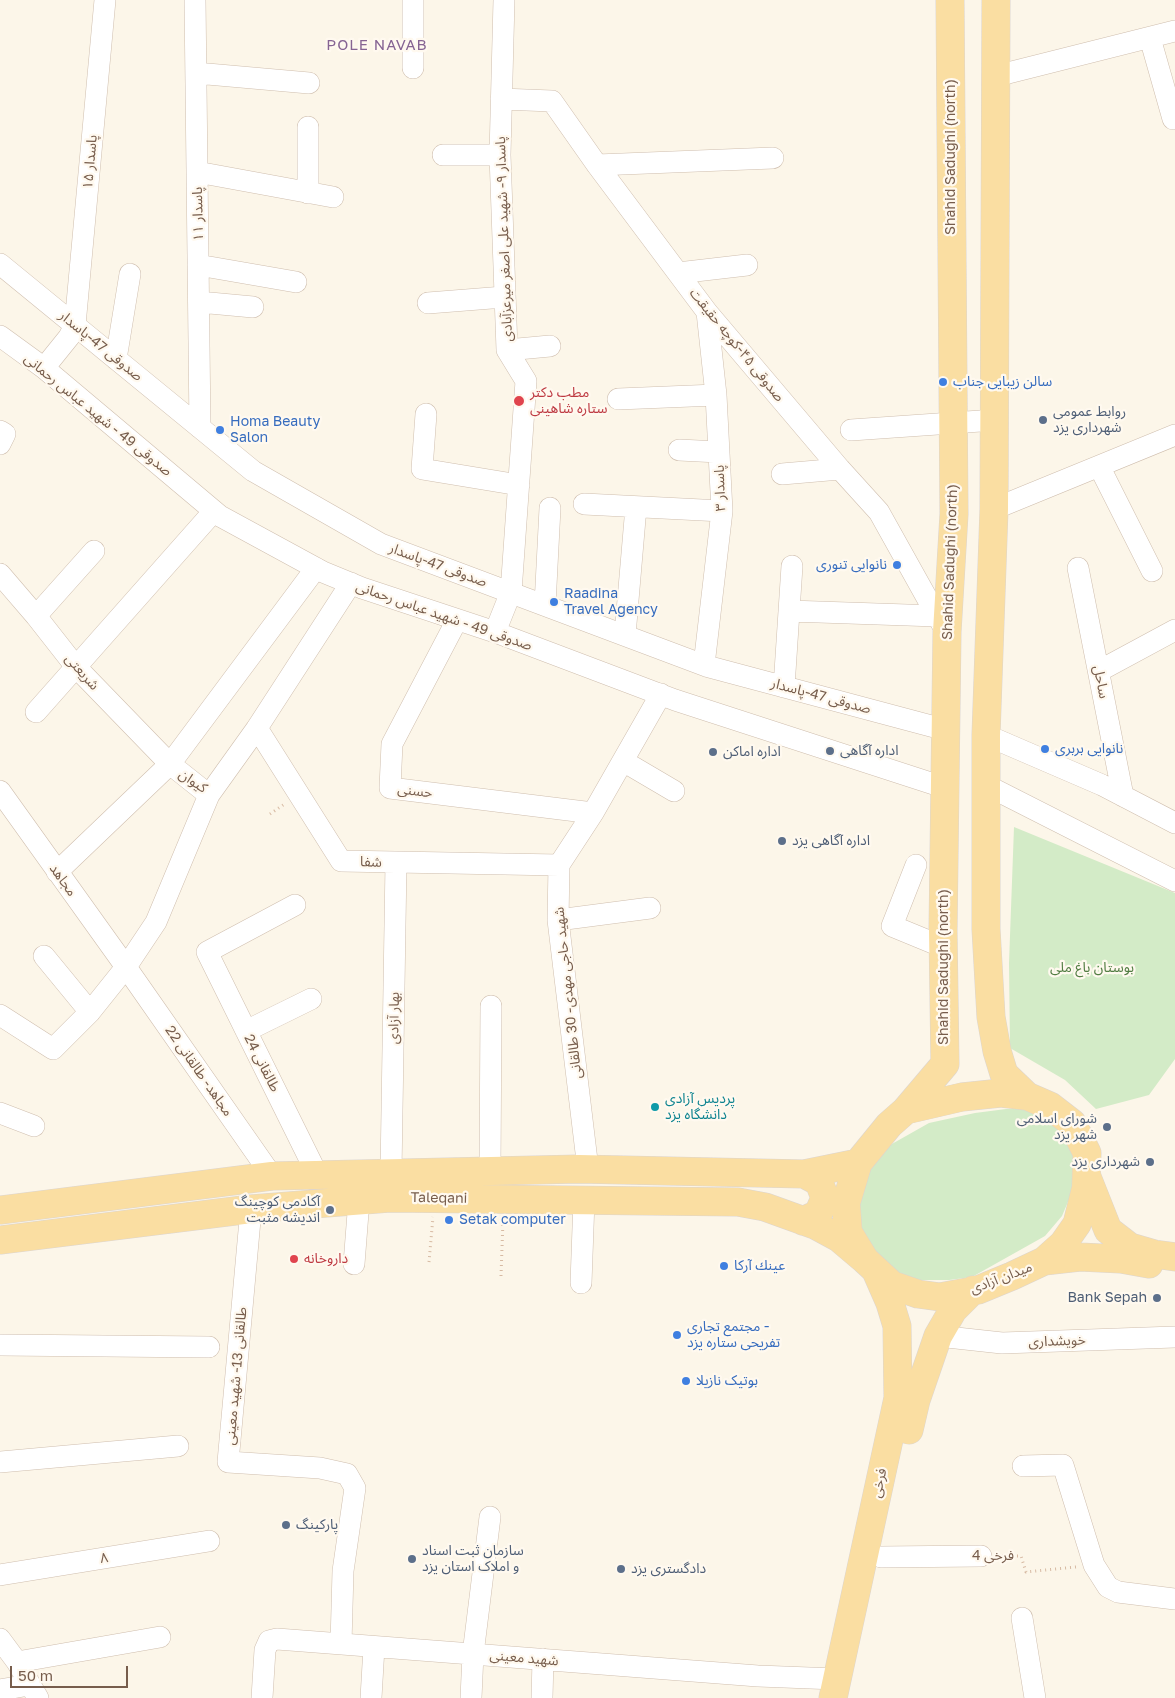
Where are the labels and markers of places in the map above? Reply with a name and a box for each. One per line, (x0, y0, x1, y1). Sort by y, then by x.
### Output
place label: سالن زیبایی جناب (953, 374, 1052, 390)
marker: سالن زیبایی جناب (937, 376, 949, 388)
place label: مطب دکتر ستاره شاهینی (530, 385, 607, 418)
marker: مطب دکتر ستاره شاهینی (512, 394, 526, 408)
place label: روابط عمومی شهرداری یزد (1053, 404, 1126, 437)
place label: Homa Beauty Salon (230, 414, 320, 447)
marker: روابط عمومی شهرداری یزد (1037, 414, 1049, 426)
marker: Homa Beauty Salon (214, 424, 226, 436)
place label: نانوایی تنوری (816, 557, 887, 573)
marker: نانوایی تنوری (891, 559, 903, 571)
place label: Raadina Travel Agency (564, 586, 658, 618)
marker: Raadina Travel Agency (548, 596, 560, 608)
place label: نانوایی بربری (1055, 741, 1123, 757)
place label: اداره آگاهی (840, 743, 899, 759)
marker: نانوایی بربری (1039, 743, 1051, 755)
place label: اداره اماکن (723, 744, 781, 760)
marker: اداره آگاهی (824, 745, 836, 757)
marker: اداره اماکن (707, 746, 719, 758)
place label: اداره آگاهی یزد (792, 833, 870, 849)
marker: اداره آگاهی یزد (776, 835, 788, 847)
place label: پردیس آزادی دانشگاه یزد (665, 1091, 735, 1124)
marker: پردیس آزادی دانشگاه یزد (649, 1101, 661, 1113)
place label: شورای اسلامی شهر یزد (1017, 1111, 1097, 1144)
marker: شورای اسلامی شهر یزد (1101, 1121, 1113, 1133)
place label: شهرداری یزد (1072, 1154, 1140, 1170)
marker: شهرداری یزد (1144, 1156, 1156, 1168)
place label: آکادمی کوچینگ اندیشه مثبت (235, 1194, 320, 1226)
marker: آکادمی کوچینگ اندیشه مثبت (324, 1204, 336, 1216)
place label: Setak computer (459, 1212, 566, 1228)
marker: Setak computer (443, 1214, 455, 1226)
place label: داروخانه (304, 1251, 348, 1267)
marker: داروخانه (288, 1253, 300, 1265)
place label: عينك آركا (734, 1258, 785, 1274)
marker: عينك آركا (718, 1260, 730, 1272)
place label: Bank Sepah (1067, 1290, 1147, 1306)
marker: Bank Sepah (1151, 1292, 1163, 1304)
place label: مجتمع تجاری - تفریحی ستاره یزد (687, 1319, 780, 1351)
marker: مجتمع تجاری - تفریحی ستاره یزد (671, 1329, 683, 1341)
place label: بوتیک نازیلا (696, 1373, 758, 1389)
marker: بوتیک نازیلا (680, 1375, 692, 1387)
place label: پارکینگ (296, 1517, 338, 1533)
marker: پارکینگ (280, 1519, 292, 1531)
place label: سازمان ثبت اسناد و املاک استان یزد (422, 1543, 524, 1575)
marker: سازمان ثبت اسناد و املاک استان یزد (406, 1553, 418, 1565)
place label: دادگستری یزد (631, 1561, 706, 1577)
marker: دادگستری یزد (615, 1563, 627, 1575)

